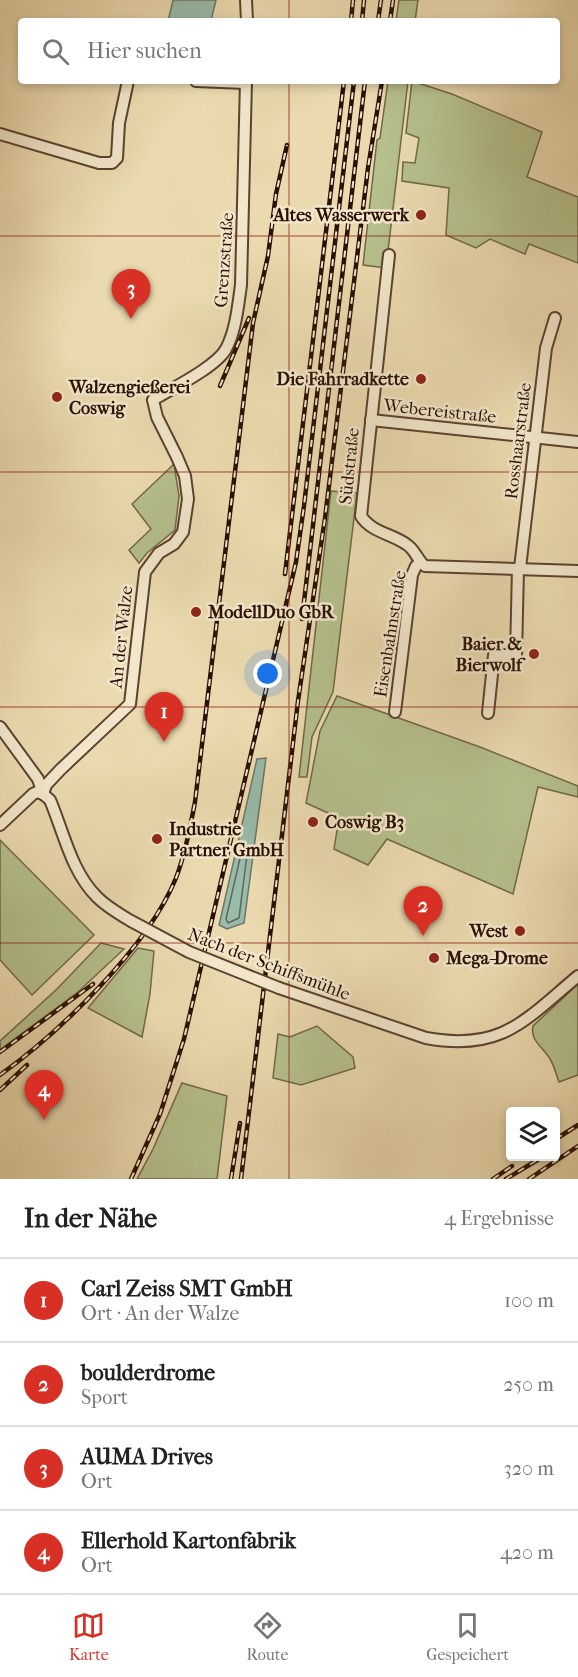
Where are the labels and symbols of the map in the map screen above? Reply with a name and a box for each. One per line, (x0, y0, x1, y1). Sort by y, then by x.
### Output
place label: Altes Wasserwerk (272, 205, 410, 226)
marker: Altes Wasserwerk (414, 208, 428, 222)
street label: Grenzstraße (211, 212, 238, 308)
pin: 3 (112, 270, 150, 319)
place label: Die Fahrradkette (276, 369, 409, 390)
marker: Die Fahrradkette (414, 372, 428, 386)
place label: Walzengießerei Coswig (68, 377, 191, 419)
street label: Rosshaarstraße (501, 381, 536, 501)
marker: Walzengießerei Coswig (50, 390, 64, 404)
street label: Webereistraße (382, 395, 497, 428)
street label: Südstraße (335, 427, 364, 505)
street label: Eisenbahnstraße (370, 569, 411, 699)
street label: An der Walze (106, 585, 137, 690)
place label: ModellDuo GbR (207, 602, 335, 623)
marker: ModellDuo GbR (189, 605, 203, 619)
place label: Baier & Bierwolf (456, 634, 526, 676)
marker: Baier & Bierwolf (527, 647, 541, 661)
your location (253, 659, 282, 688)
pin: 1 (144, 692, 184, 742)
place label: Coswig B3 (325, 812, 404, 833)
marker: Coswig B3 (306, 815, 320, 829)
place label: Industrie Partner GmbH (169, 819, 285, 861)
marker: Industrie Partner GmbH (150, 832, 164, 846)
pin: 2 (404, 886, 442, 936)
place label: West (469, 921, 509, 942)
street label: Nach der Schiffsmühle (185, 924, 353, 1005)
marker: West (513, 924, 527, 938)
place label: Mega-Drome (445, 948, 548, 969)
marker: Mega-Drome (427, 951, 441, 965)
pin: 4 (24, 1070, 63, 1120)

